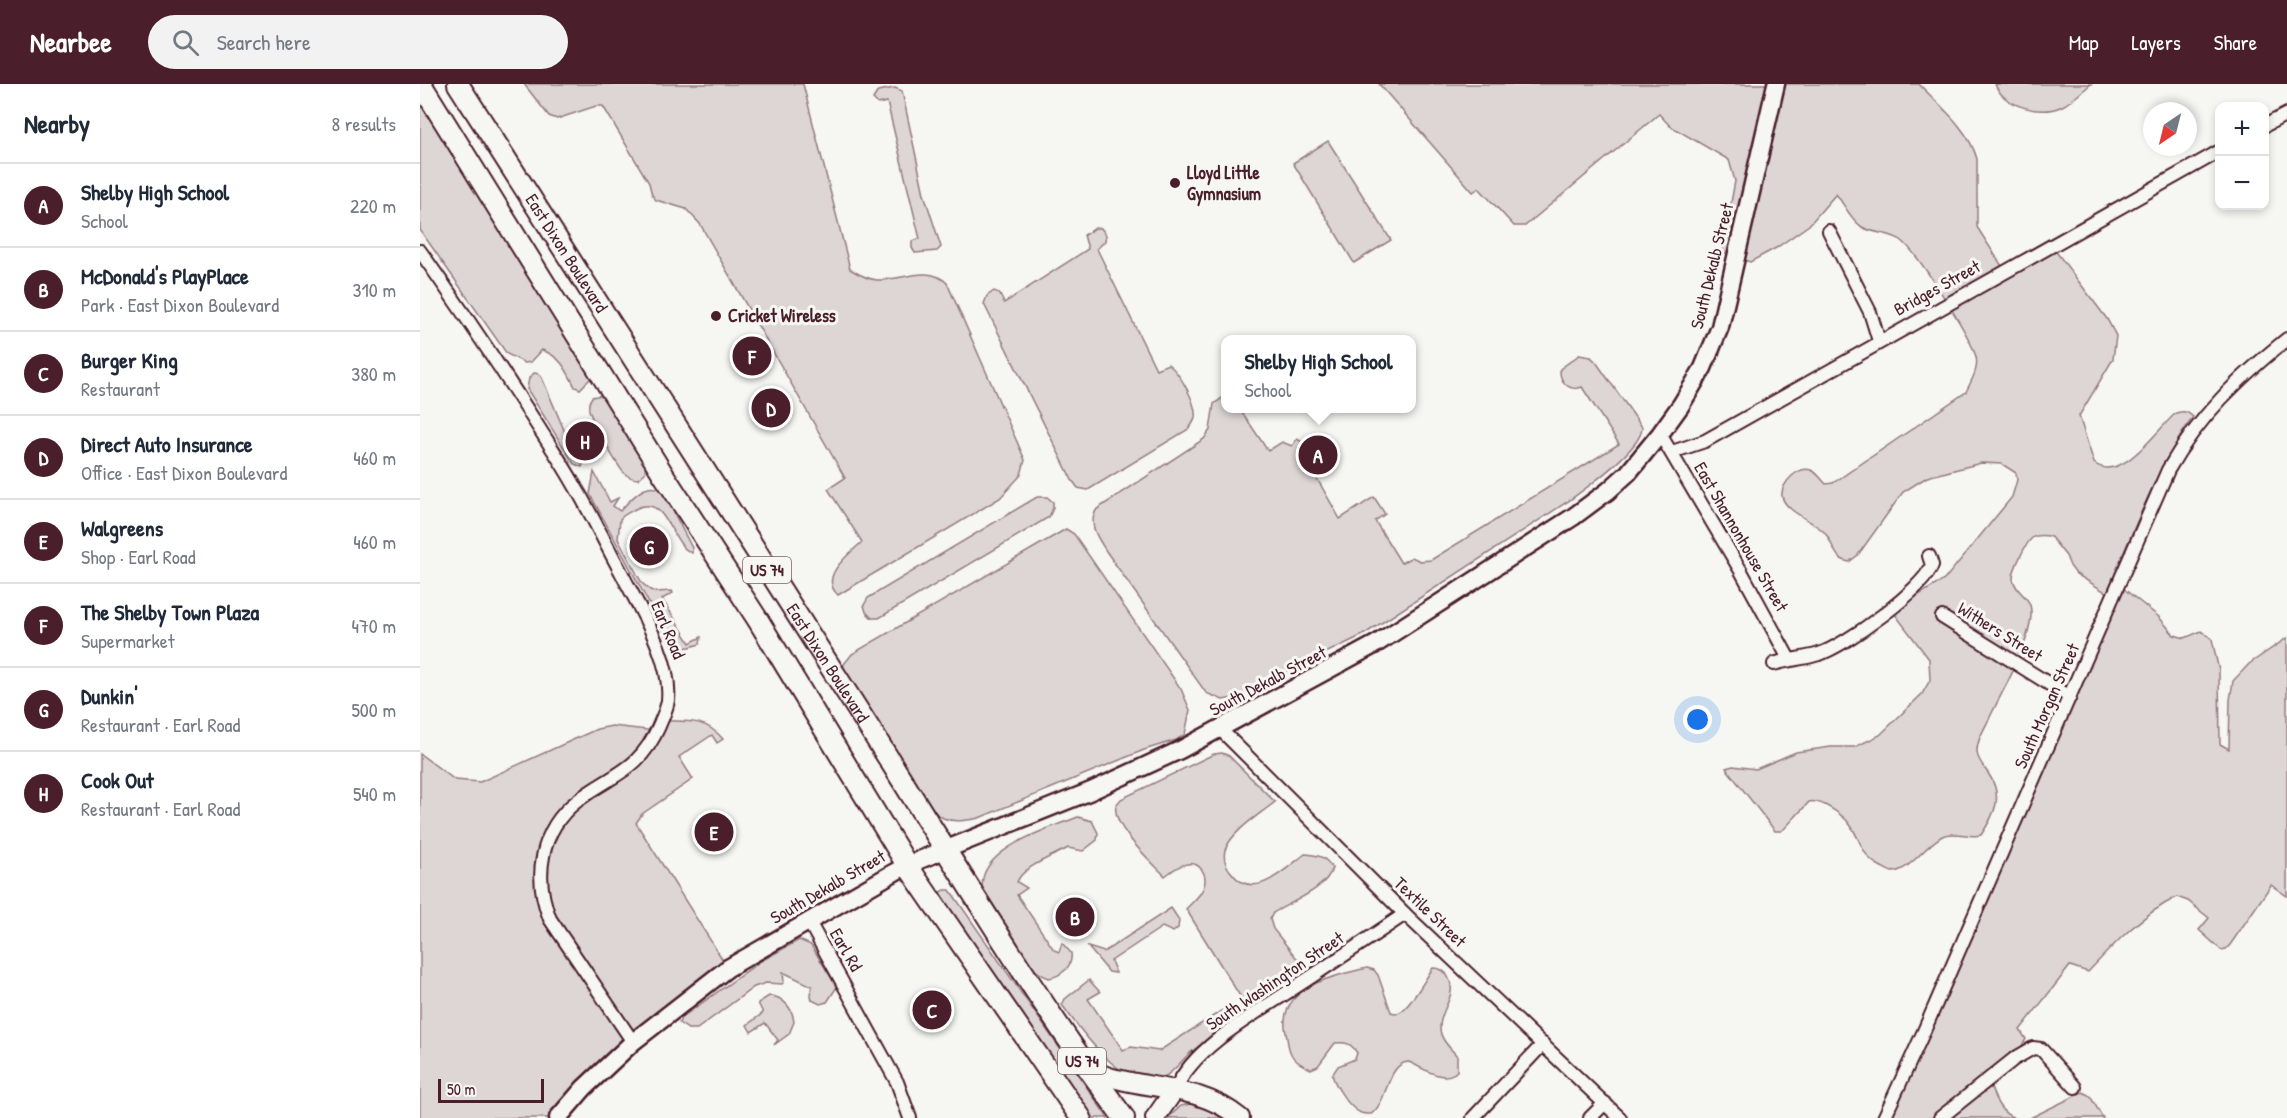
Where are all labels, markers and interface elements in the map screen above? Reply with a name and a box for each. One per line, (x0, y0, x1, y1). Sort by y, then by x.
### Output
search box (148, 15, 568, 69)
text: Nearbee (30, 23, 112, 61)
icon: search (169, 26, 202, 59)
text: Search here (217, 27, 311, 57)
text: Map (2069, 28, 2098, 57)
text: Layers (2131, 28, 2181, 57)
text: Share (2214, 28, 2257, 57)
north arrow (2143, 102, 2197, 156)
map controls (2215, 102, 2269, 210)
button: + (2215, 102, 2269, 156)
text: Nearby (24, 106, 90, 141)
text: 8 results (331, 110, 396, 137)
button: − (2215, 156, 2269, 210)
place label: Lloyd Little Gymnasium (1187, 160, 1261, 207)
marker: Lloyd Little Gymnasium (1168, 176, 1182, 190)
text: Shelby High School (81, 177, 229, 207)
street label: East Dixon Boulevard (520, 189, 614, 317)
text: A (39, 192, 48, 219)
text: 220 m (350, 192, 396, 219)
street label: South Dekalb Street (1684, 199, 1739, 332)
text: School (81, 207, 128, 234)
street label: Bridges Street (1889, 253, 1985, 322)
text: McDonald's PlayPlace (81, 261, 249, 291)
text: B (38, 276, 49, 303)
text: 310 m (353, 276, 396, 303)
text: Park · East Dixon Boulevard (81, 291, 279, 318)
place label: Cricket Wireless (728, 303, 836, 328)
marker: Cricket Wireless (709, 309, 723, 323)
pin: F (732, 334, 772, 378)
popup (1221, 335, 1416, 413)
text: Burger King (81, 345, 178, 375)
text: Shelby High School (1244, 346, 1393, 376)
text: C (38, 360, 49, 387)
text: 380 m (351, 360, 396, 387)
text: Restaurant (81, 375, 160, 402)
text: School (1244, 376, 1291, 403)
pin: D (752, 386, 790, 430)
pin: H (566, 418, 604, 464)
text: Direct Auto Insurance (81, 429, 253, 459)
pin: A (1298, 432, 1338, 478)
text: D (39, 444, 48, 471)
text: 460 m (353, 444, 396, 471)
street label: East Shannonhouse Street (1688, 457, 1795, 617)
text: Office · East Dixon Boulevard (81, 459, 287, 486)
text: Walgreens (81, 513, 163, 543)
pin: G (630, 524, 668, 568)
text: E (39, 528, 48, 555)
text: 460 m (353, 528, 396, 555)
text: Shop · Earl Road (81, 543, 195, 570)
road number: US 74 (743, 557, 791, 583)
street label: Withers Street (1953, 596, 2048, 668)
text: The Shelby Town Plaza (81, 597, 259, 627)
street label: Earl Road (645, 597, 692, 662)
street label: East Dixon Boulevard (781, 599, 875, 727)
text: F (40, 612, 47, 639)
text: 470 m (351, 612, 396, 639)
text: Supermarket (81, 627, 175, 654)
street label: South Morgan Street (2008, 638, 2086, 772)
street label: South Dekalb Street (1205, 639, 1331, 722)
text: Dunkin' (81, 681, 138, 711)
text: G (39, 696, 48, 723)
text: 500 m (351, 696, 396, 723)
your location (1683, 705, 1712, 734)
text: Restaurant · Earl Road (81, 711, 240, 738)
text: Cook Out (81, 765, 154, 795)
text: H (39, 780, 48, 807)
text: 540 m (353, 780, 396, 807)
text: Restaurant · Earl Road (81, 795, 240, 822)
pin: E (694, 810, 734, 855)
street label: South Dekalb Street (766, 843, 891, 930)
street label: Textile Street (1389, 871, 1473, 953)
pin: B (1056, 894, 1094, 940)
street label: Earl Rd (824, 924, 869, 976)
street label: South Washington Street (1201, 925, 1349, 1036)
pin: C (912, 988, 952, 1032)
road number: US 74 (1058, 1048, 1106, 1074)
scale bar (438, 1076, 544, 1104)
text: 50 m (447, 1078, 476, 1100)

